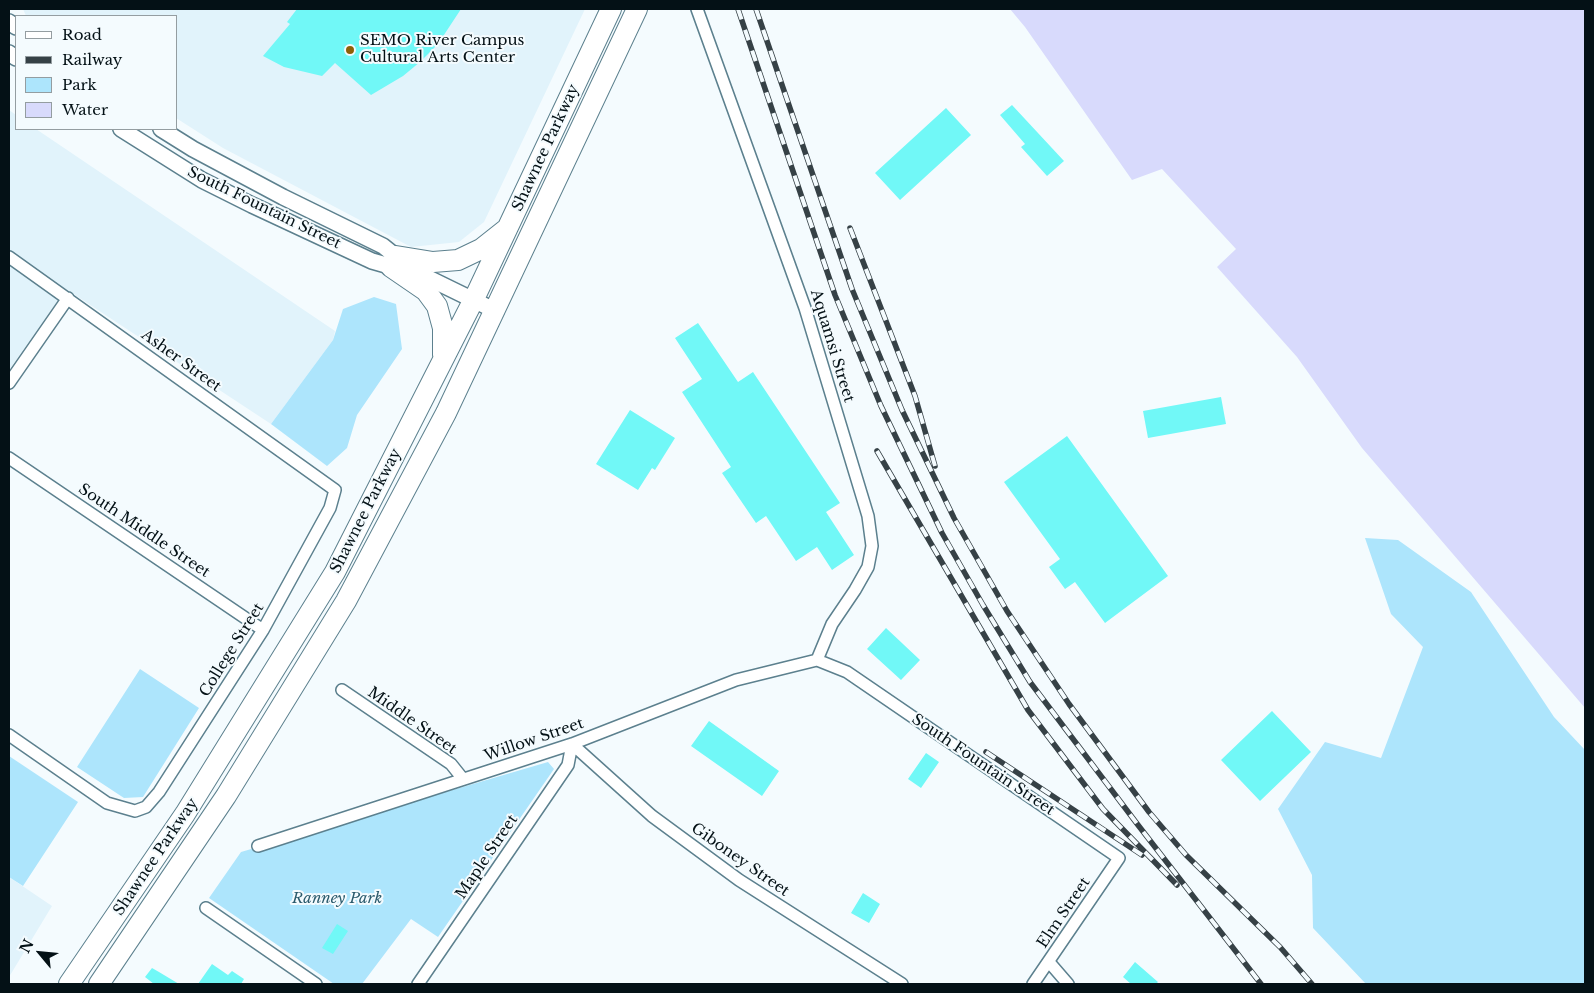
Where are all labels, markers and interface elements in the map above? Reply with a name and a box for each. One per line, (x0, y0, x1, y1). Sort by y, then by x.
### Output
legend (15, 15, 178, 130)
text: Road (62, 25, 102, 44)
place label: SEMO River Campus Cultural Arts Center (360, 32, 524, 67)
marker: SEMO River Campus Cultural Arts Center (344, 44, 356, 56)
text: Railway (62, 50, 122, 69)
text: Park (62, 75, 97, 94)
street label: Shawnee Parkway (509, 82, 583, 214)
text: Water (62, 100, 108, 119)
street label: South Fountain Street (184, 163, 344, 253)
street label: Aquamsi Street (806, 287, 858, 405)
street label: Asher Street (138, 326, 224, 396)
street label: Shawnee Parkway (327, 446, 405, 576)
street label: South Middle Street (75, 480, 213, 582)
street label: College Street (196, 600, 268, 700)
street label: Middle Street (364, 684, 460, 758)
street label: South Fountain Street (908, 710, 1058, 820)
street label: Willow Street (482, 715, 586, 765)
street label: Shawnee Parkway (110, 795, 202, 919)
street label: Maple Street (452, 811, 522, 903)
street label: Giboney Street (688, 819, 792, 901)
street label: Elm Street (1034, 874, 1094, 952)
park label: Ranney Park (292, 890, 382, 908)
north arrow (15, 928, 65, 978)
text: N (16, 936, 38, 956)

